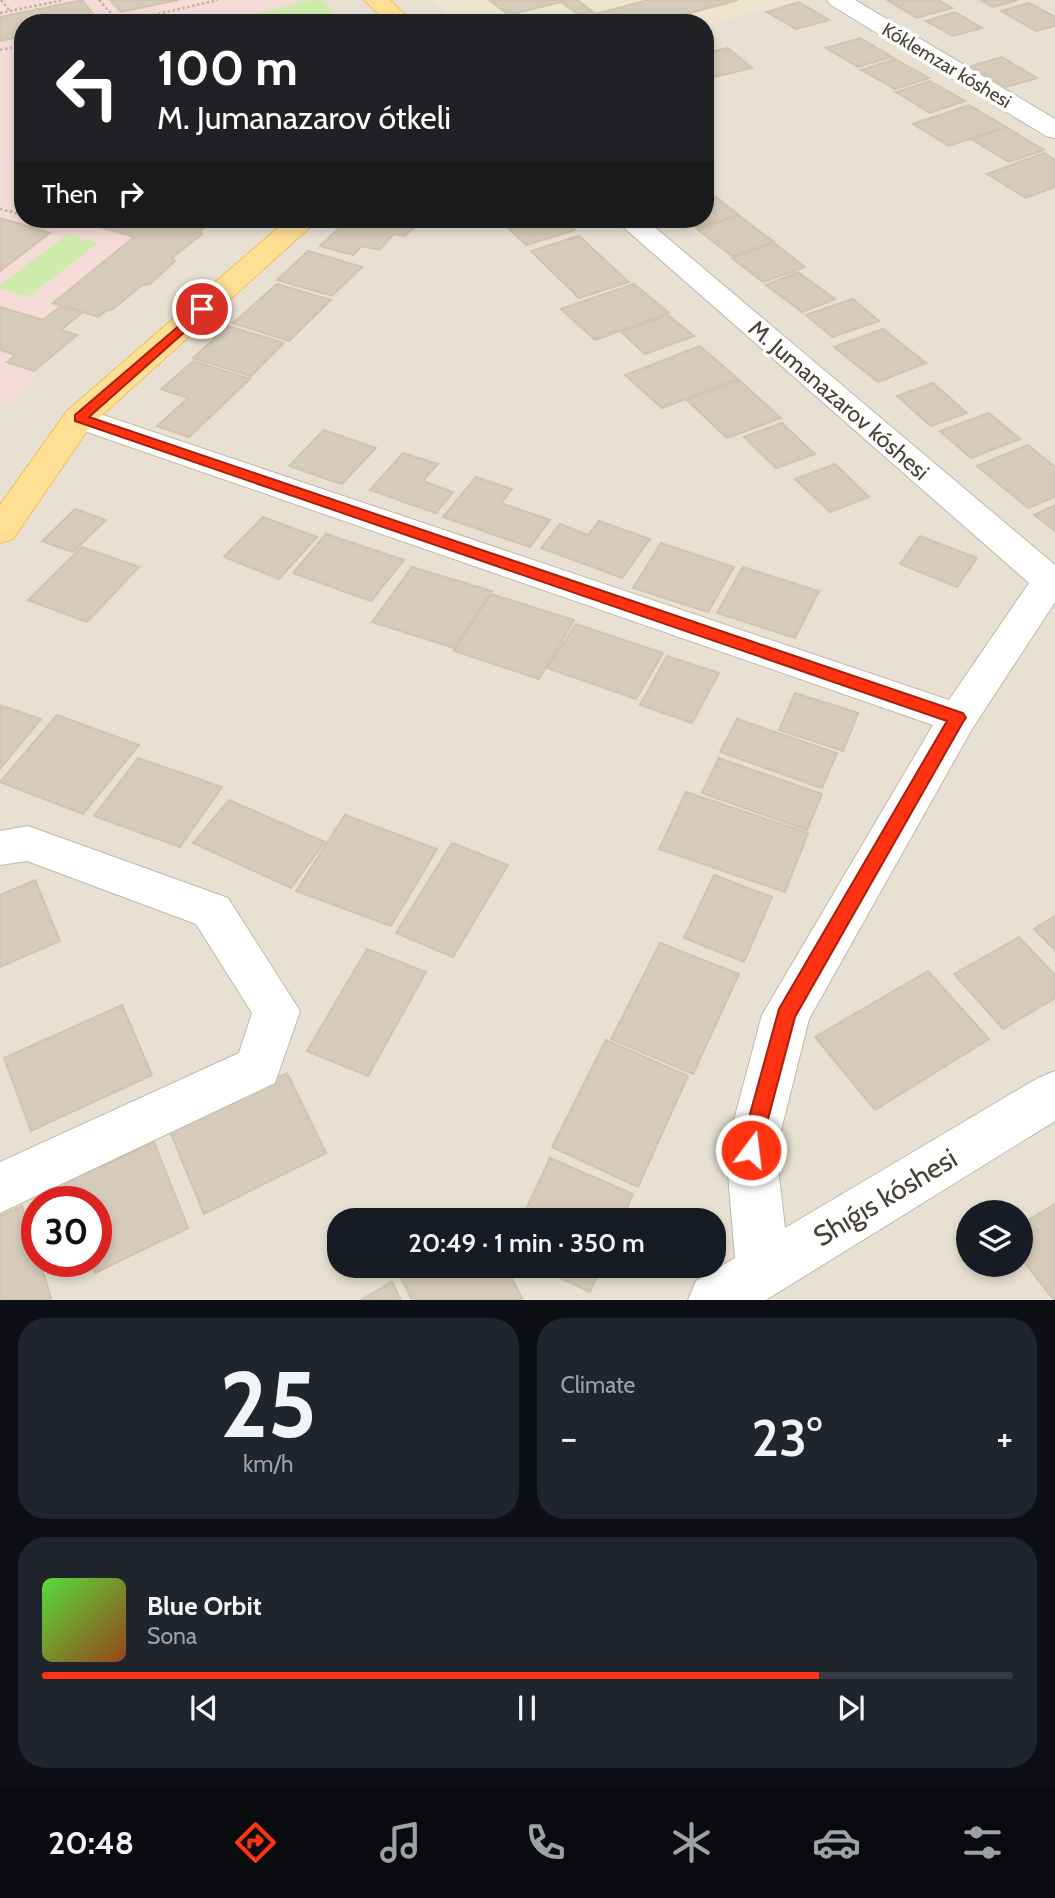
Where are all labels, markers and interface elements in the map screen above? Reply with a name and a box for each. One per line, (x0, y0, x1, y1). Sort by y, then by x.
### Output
street label: Kóklemzar kóshesi (878, 18, 1015, 113)
text: 100 m (157, 38, 298, 97)
icon: left (42, 42, 133, 133)
text: M. Jumanazarov ótkeli (157, 98, 451, 137)
icon: right (112, 175, 150, 213)
text: Then (42, 178, 98, 210)
pin (172, 279, 232, 339)
icon: arrive (183, 290, 221, 328)
street label: M. Jumanazarov kóshesi (743, 314, 935, 486)
position arrow (714, 1113, 788, 1187)
street label: Shıǵıs kóshesi (807, 1141, 963, 1253)
speed limit sign: 30 (21, 1186, 112, 1277)
map controls (956, 1200, 1033, 1277)
button: layers (956, 1200, 1033, 1277)
text: 20:49 · 1 min · 350 m (408, 1227, 645, 1259)
text: 25 (220, 1349, 317, 1460)
text: Climate (561, 1371, 635, 1399)
text: 23° (751, 1406, 822, 1469)
text: − (561, 1414, 577, 1461)
text: + (996, 1414, 1013, 1461)
text: km/h (243, 1450, 293, 1478)
text: Blue Orbit (147, 1590, 262, 1622)
text: Sona (147, 1622, 197, 1650)
icon: previous (185, 1689, 223, 1727)
icon: pause (508, 1689, 546, 1727)
icon: next (832, 1689, 870, 1727)
icon: directions (231, 1818, 280, 1867)
icon: music (376, 1818, 425, 1867)
icon: phone (521, 1818, 570, 1867)
icon: climate (667, 1818, 716, 1867)
icon: car (812, 1818, 861, 1867)
icon: filters (958, 1818, 1007, 1867)
text: 20:48 (48, 1823, 134, 1862)

